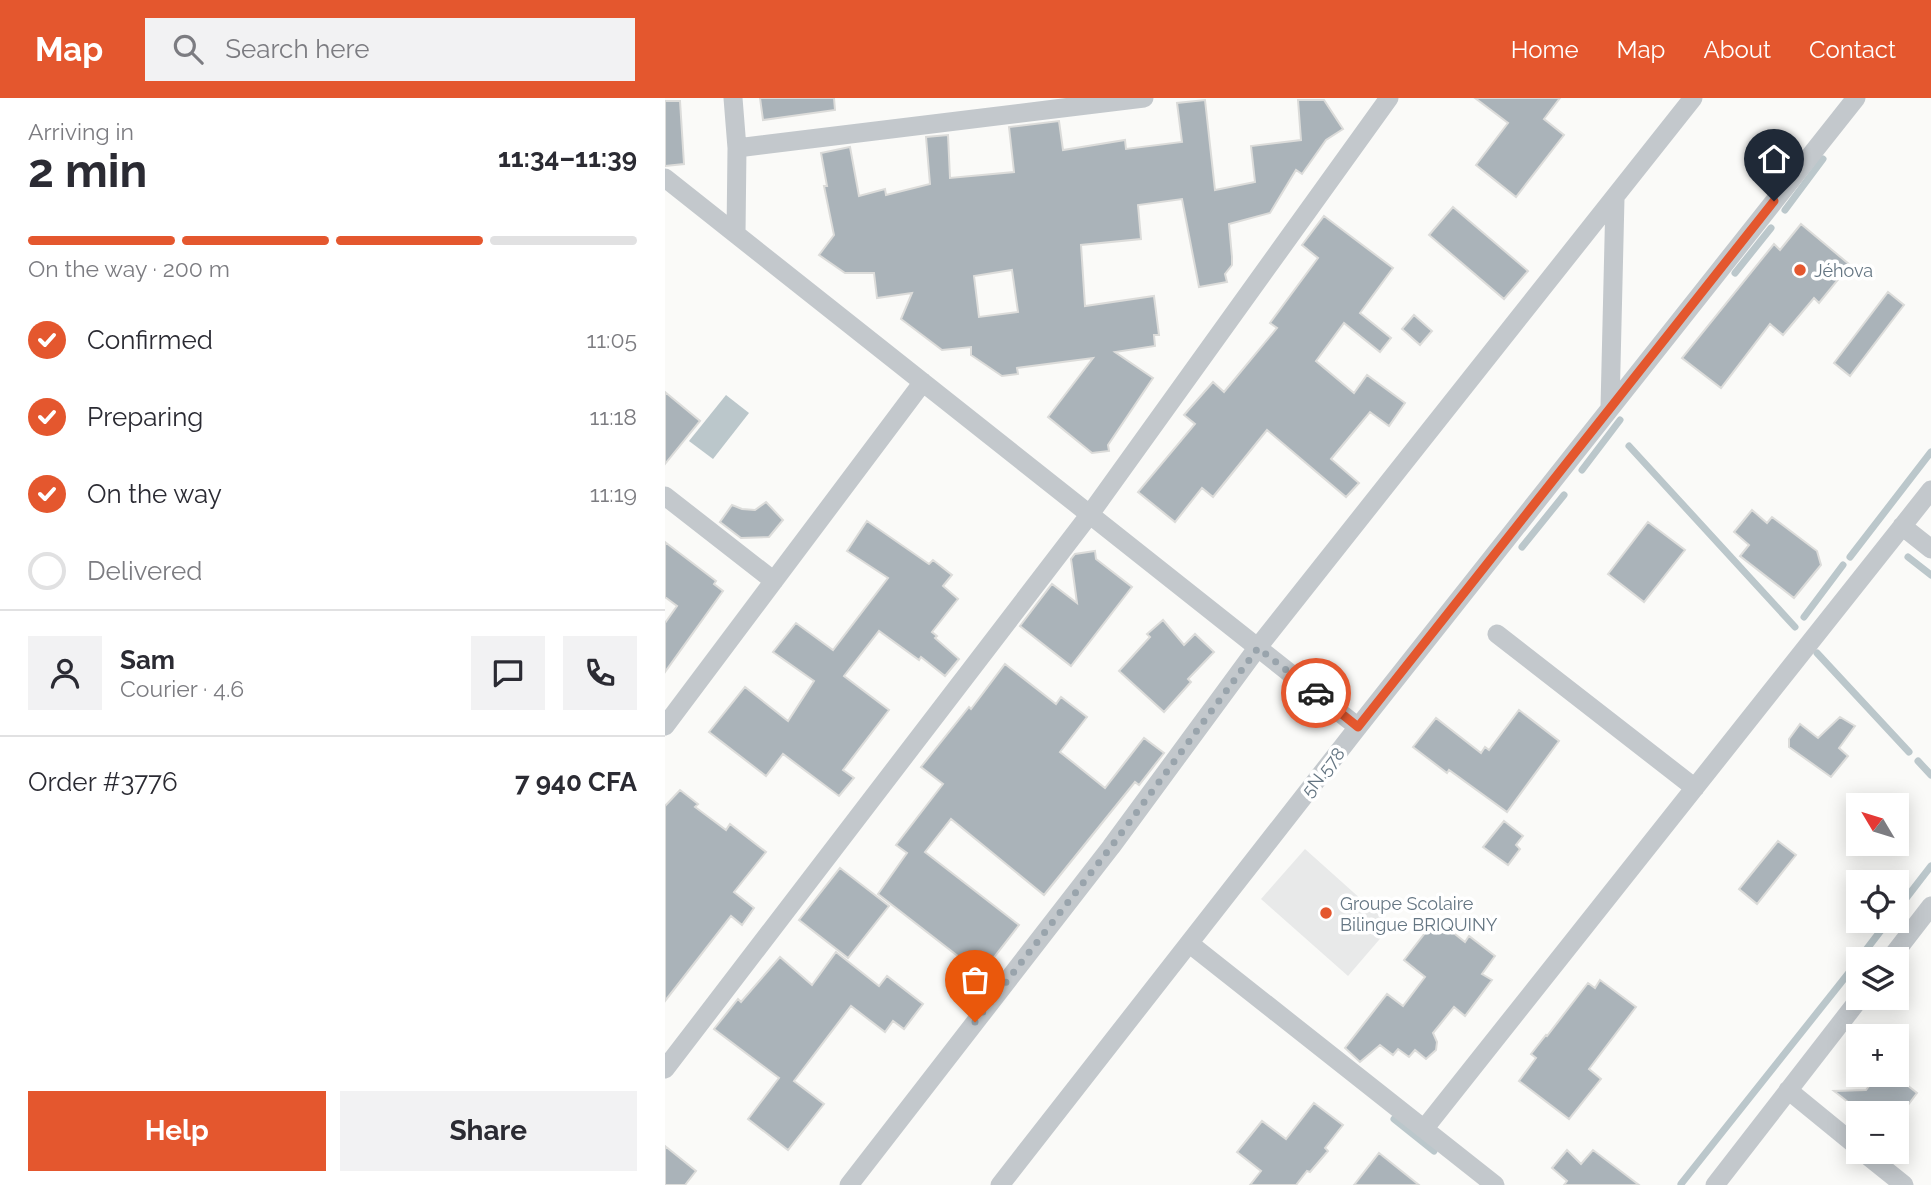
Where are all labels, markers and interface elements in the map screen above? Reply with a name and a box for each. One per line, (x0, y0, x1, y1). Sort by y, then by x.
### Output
search box (145, 18, 635, 81)
text: Map (35, 30, 103, 69)
icon: search (169, 30, 207, 68)
text: Search here (225, 34, 370, 64)
text: Home (1511, 35, 1579, 64)
text: Map (1617, 35, 1665, 64)
text: About (1703, 35, 1771, 64)
text: Contact (1809, 35, 1896, 64)
text: Arriving in (28, 118, 134, 145)
pin (1744, 129, 1804, 201)
icon: home (1755, 140, 1793, 178)
text: 11:34–11:39 (498, 143, 637, 173)
text: 2 min (28, 144, 147, 198)
text: On the way · 200 m (28, 255, 230, 282)
place label: Jéhova (1814, 260, 1873, 281)
marker: Jéhova (1792, 262, 1808, 278)
icon: check (28, 321, 66, 359)
text: Confirmed (87, 325, 213, 355)
text: 11:05 (586, 326, 637, 353)
icon: check (28, 398, 66, 436)
text: Preparing (87, 402, 203, 432)
text: 11:18 (590, 403, 637, 430)
icon: check (28, 475, 66, 513)
text: On the way (87, 479, 222, 509)
text: 11:19 (590, 480, 637, 507)
text: Delivered (87, 556, 202, 586)
button: person (28, 636, 102, 710)
button: chat (471, 636, 545, 710)
button: phone (563, 636, 637, 710)
text: Sam (120, 645, 175, 675)
courier (1281, 658, 1351, 728)
icon: car (1297, 674, 1335, 712)
text: Courier · 4.6 (120, 675, 244, 702)
street label: 5N.578 (1297, 743, 1349, 801)
text: Order #3776 (28, 767, 178, 797)
text: 7 940 CFA (515, 767, 637, 797)
north arrow (1846, 793, 1909, 856)
map controls (1846, 793, 1909, 1164)
button: locate (1846, 870, 1909, 933)
place label: Groupe Scolaire Bilingue BRIQUINY (1340, 893, 1498, 935)
marker: Groupe Scolaire Bilingue BRIQUINY (1318, 905, 1334, 921)
button: layers (1846, 947, 1909, 1010)
pin (945, 950, 1005, 1022)
icon: bag (956, 961, 994, 999)
button: + (1846, 1024, 1909, 1087)
button: Help (28, 1091, 326, 1171)
button: Share (340, 1091, 637, 1171)
button: − (1846, 1101, 1909, 1164)

